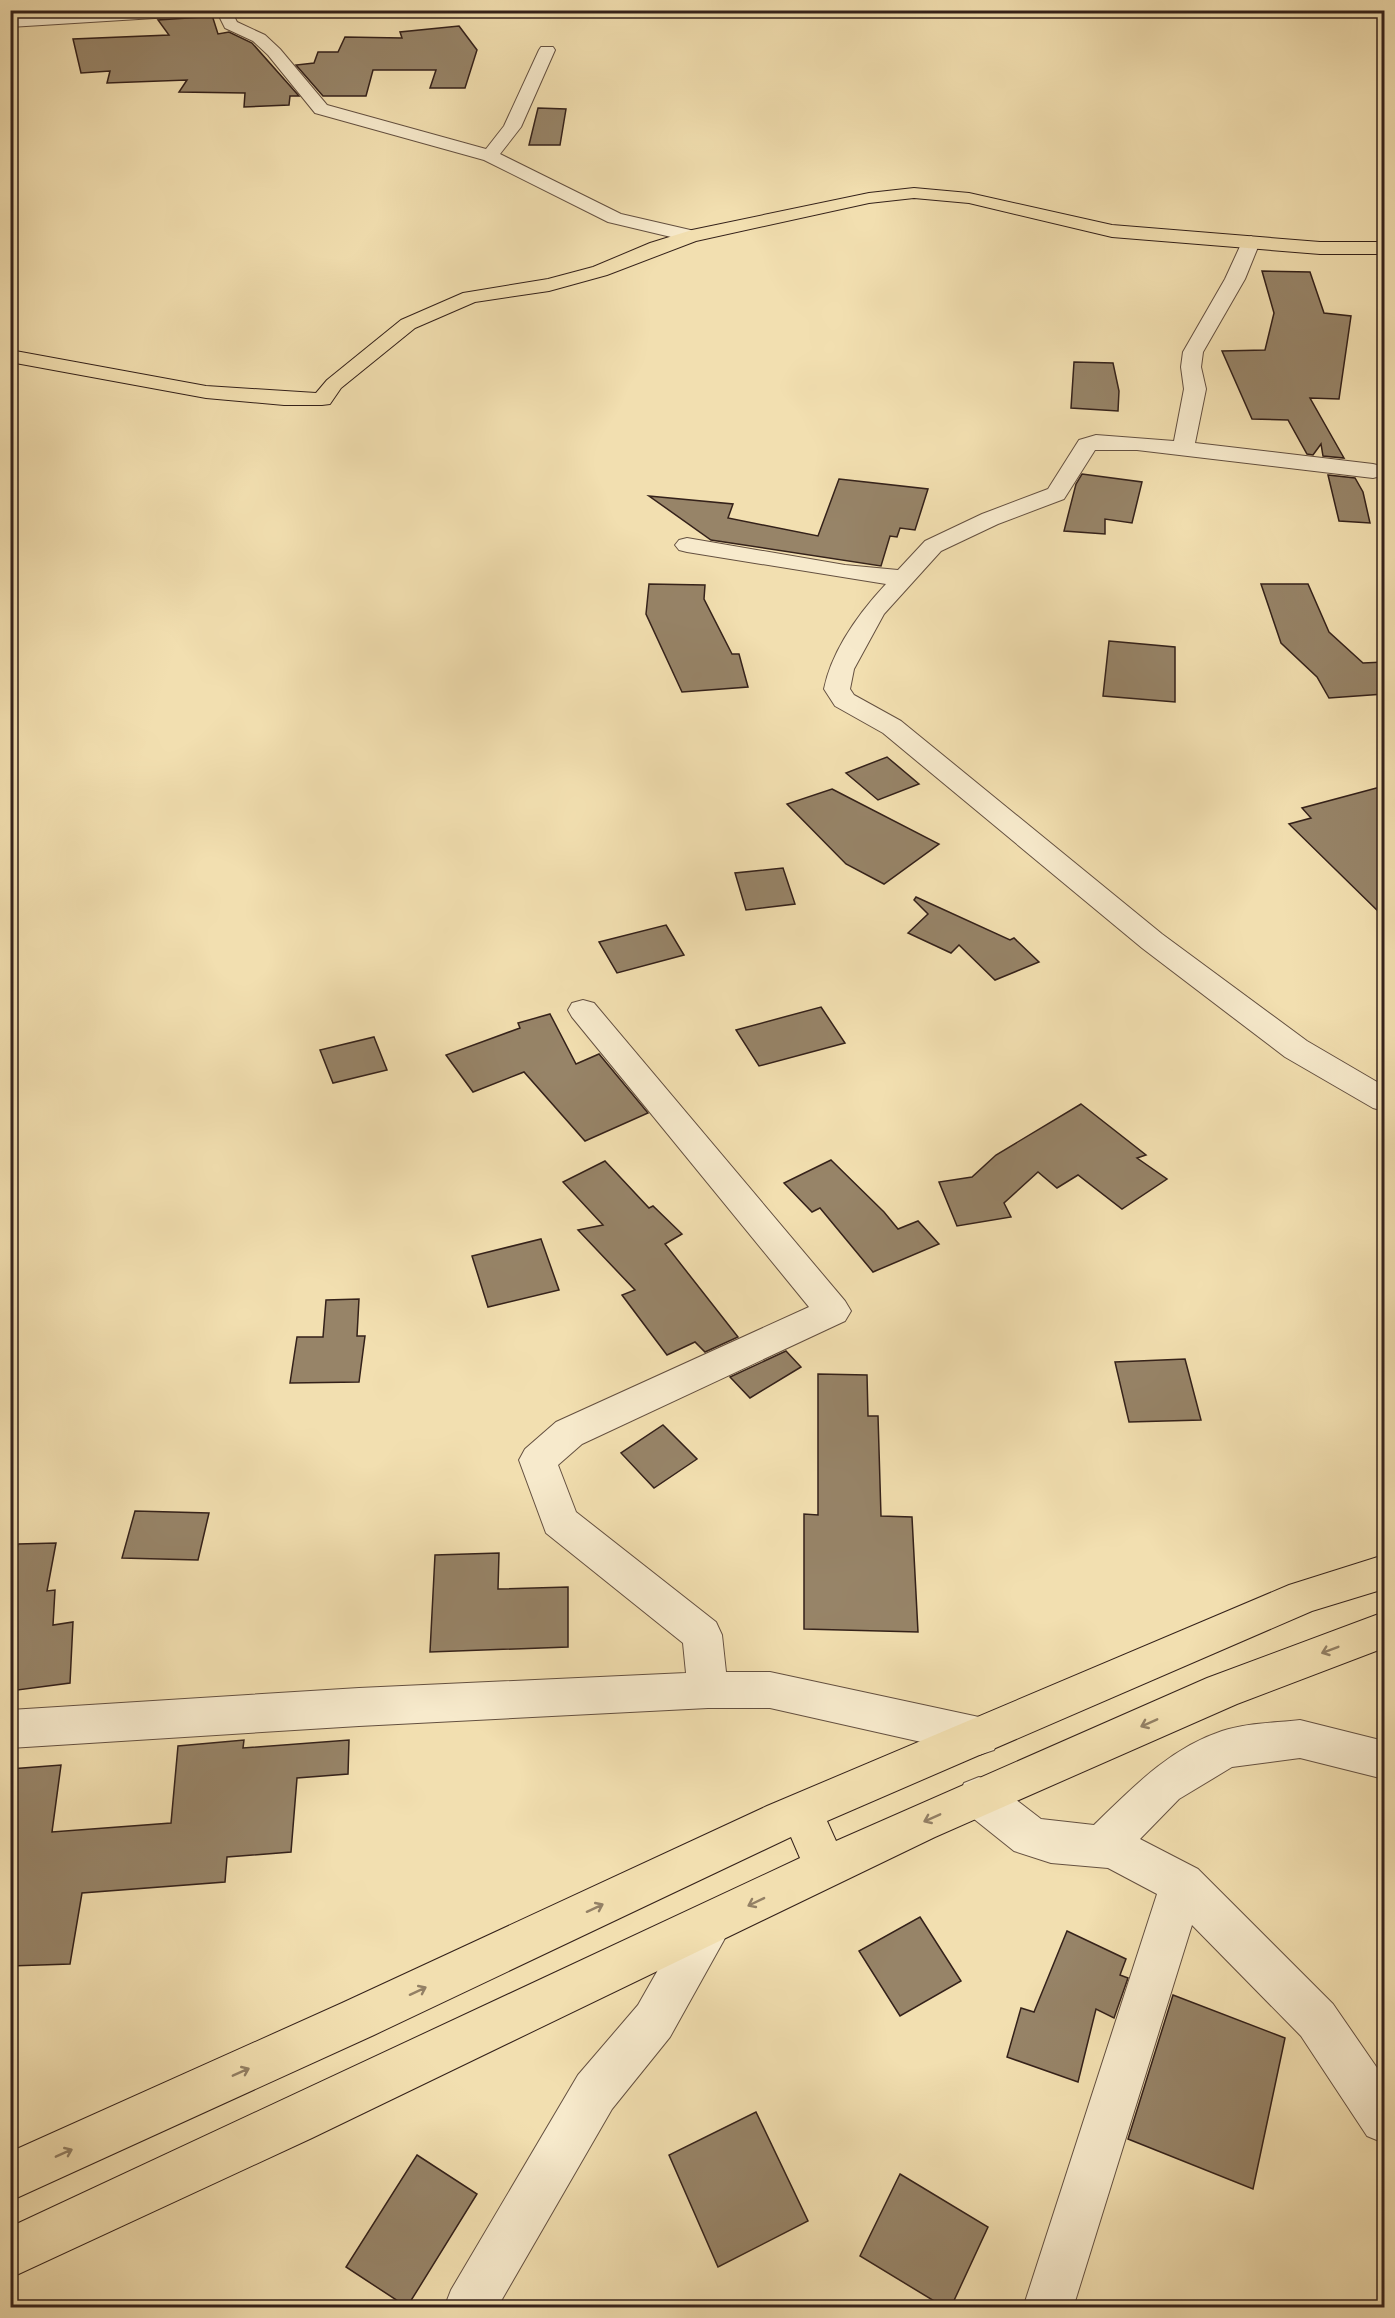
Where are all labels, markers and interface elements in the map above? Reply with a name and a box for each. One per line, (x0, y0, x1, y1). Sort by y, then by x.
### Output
one-way arrow (1321, 1646, 1340, 1657)
one-way arrow (1140, 1718, 1159, 1729)
one-way arrow (923, 1813, 942, 1824)
one-way arrow (747, 1897, 765, 1909)
one-way arrow (586, 1901, 604, 1913)
one-way arrow (409, 1984, 427, 1996)
one-way arrow (232, 2066, 250, 2077)
one-way arrow (54, 2146, 72, 2158)

